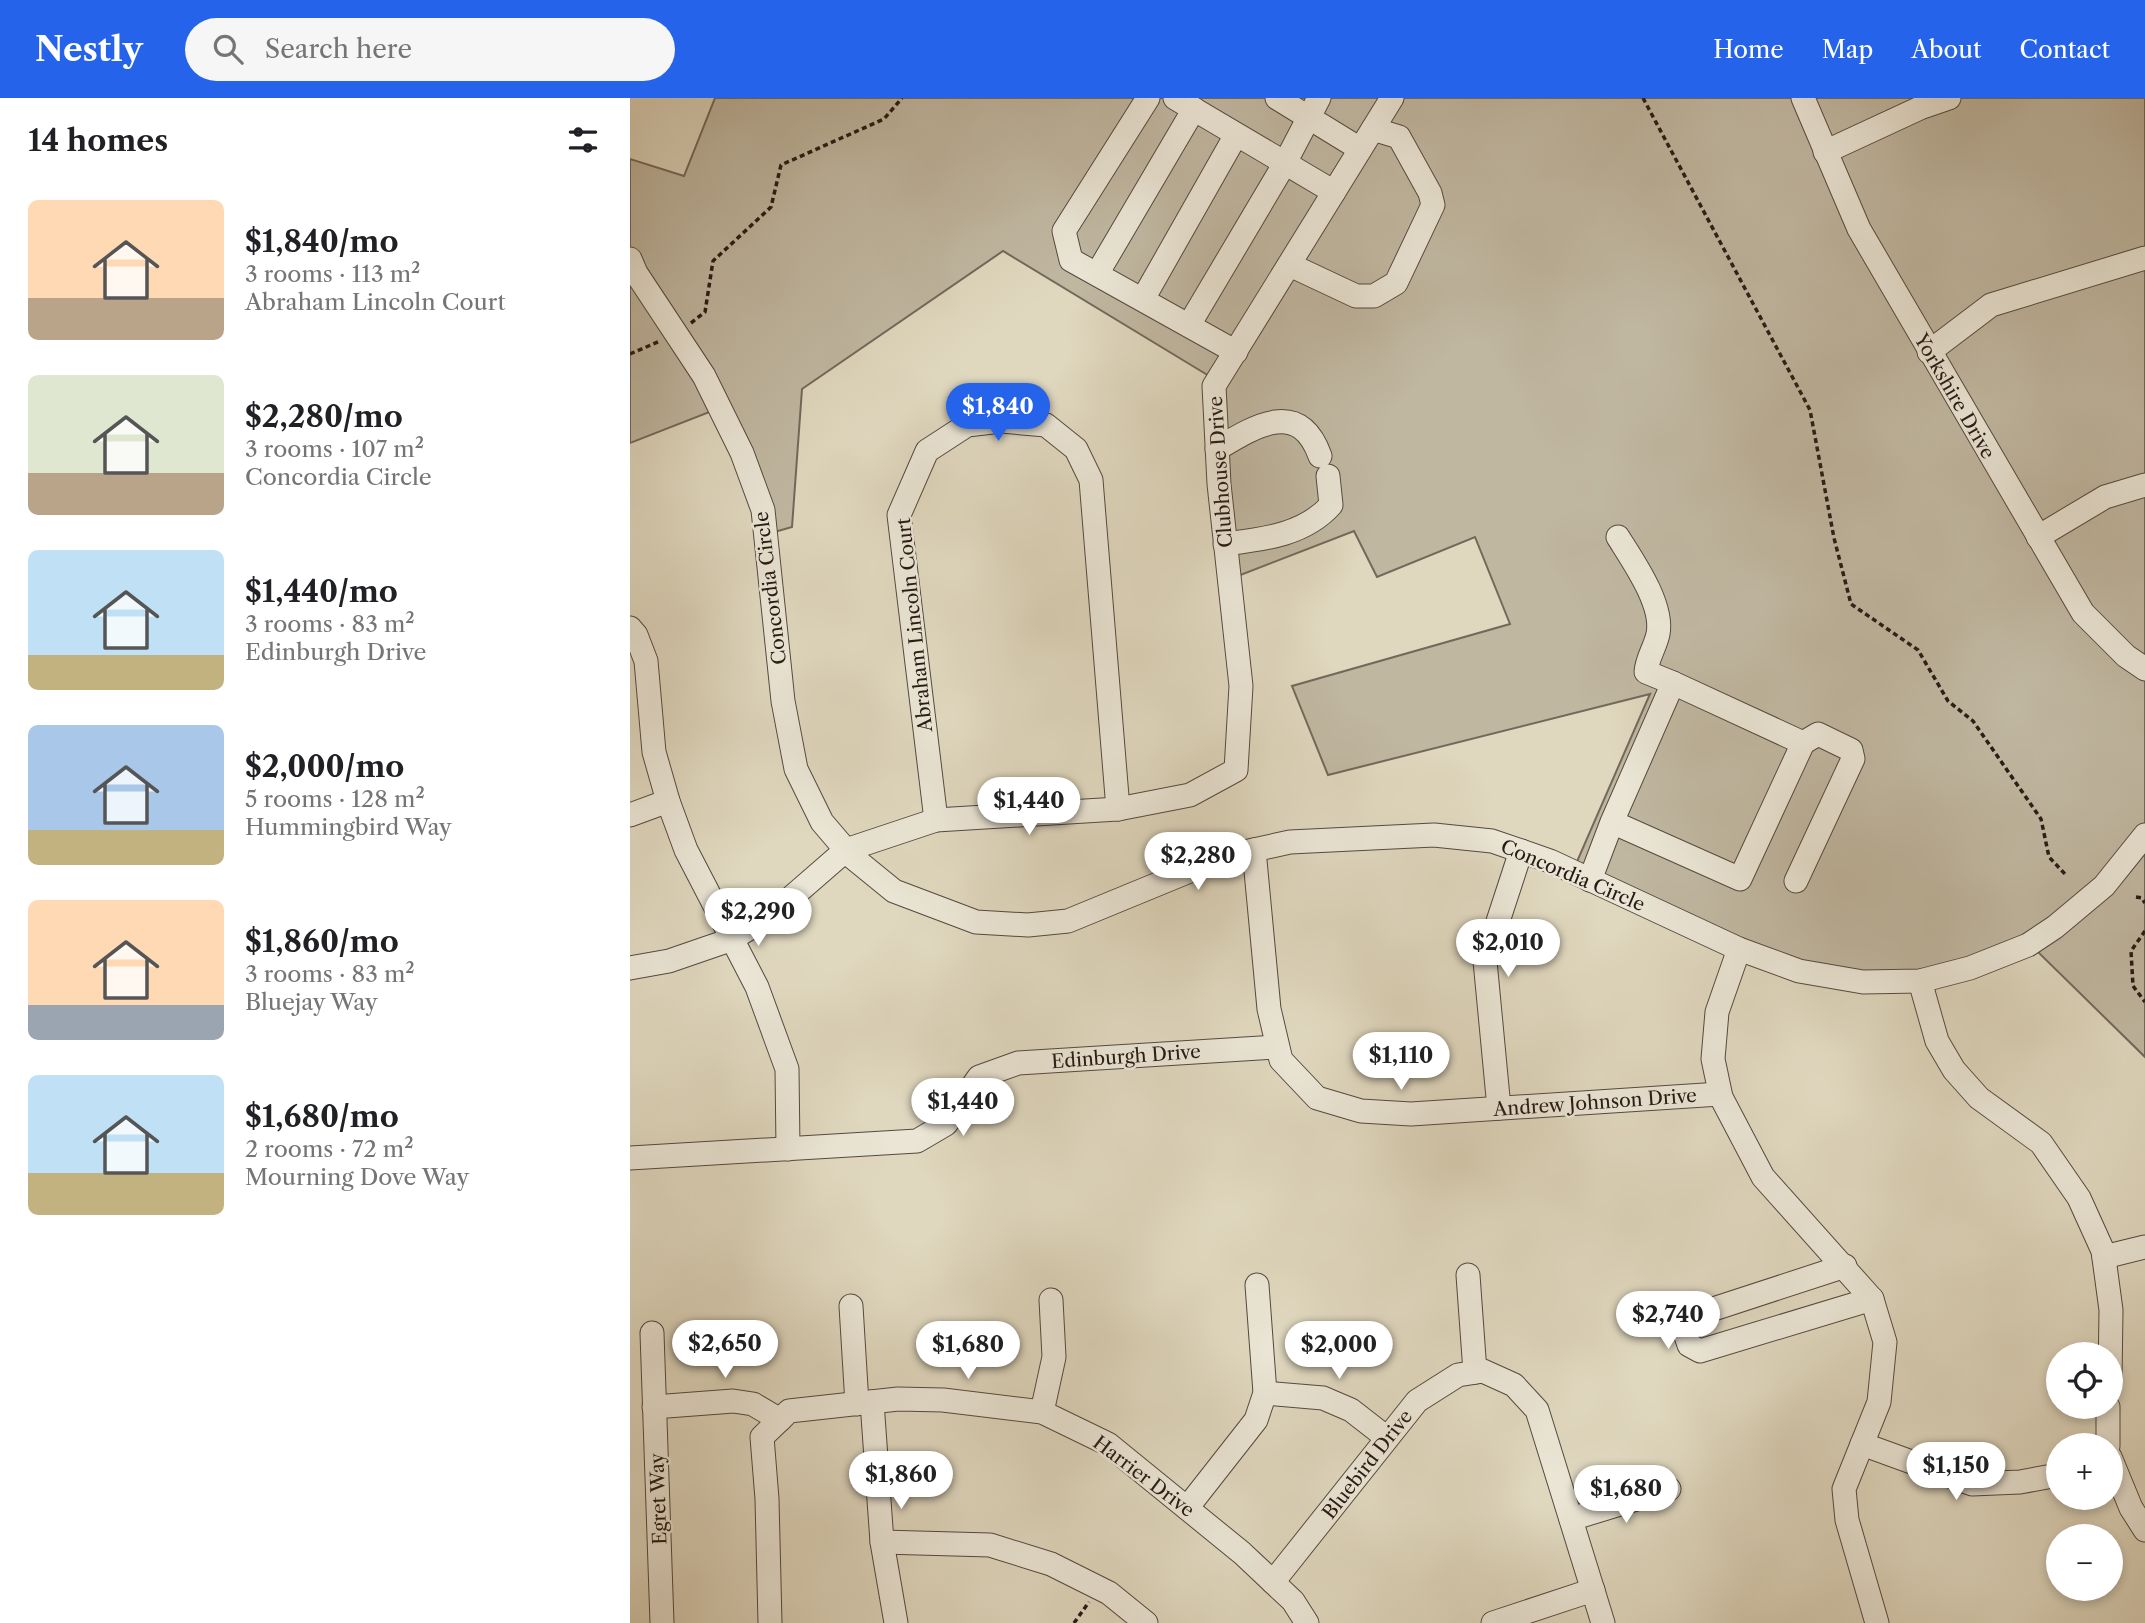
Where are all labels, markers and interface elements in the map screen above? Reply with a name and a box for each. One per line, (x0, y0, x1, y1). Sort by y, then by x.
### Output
search box (185, 18, 675, 81)
text: Nestly (35, 29, 143, 70)
icon: search (209, 30, 247, 68)
text: Search here (265, 33, 412, 65)
text: Home (1713, 35, 1784, 64)
text: Map (1822, 35, 1873, 64)
text: About (1911, 35, 1982, 64)
text: Contact (2020, 35, 2110, 64)
icon: filters (564, 121, 602, 159)
text: 14 homes (28, 122, 168, 159)
text: $1,840/mo (245, 223, 399, 260)
icon: home (84, 228, 168, 312)
text: 3 rooms · 113 m² (245, 260, 421, 288)
text: Abraham Lincoln Court (245, 288, 506, 316)
street label: Yorkshire Drive (1909, 329, 2000, 463)
pin: $1,840 (941, 384, 1055, 443)
text: $1,840 (962, 392, 1034, 420)
street label: Clubhouse Drive (1204, 395, 1237, 549)
text: $2,280/mo (245, 398, 403, 435)
icon: home (84, 403, 168, 487)
text: 3 rooms · 107 m² (245, 435, 424, 463)
text: Concordia Circle (245, 463, 432, 491)
street label: Concordia Circle (750, 510, 791, 666)
street label: Abraham Lincoln Court (892, 516, 937, 734)
text: $1,440/mo (245, 573, 398, 610)
icon: home (84, 578, 168, 662)
text: 3 rooms · 83 m² (245, 610, 415, 638)
text: Edinburgh Drive (245, 638, 426, 666)
text: $2,000/mo (245, 748, 404, 785)
icon: home (84, 753, 168, 837)
pin: $1,440 (972, 778, 1086, 837)
text: 5 rooms · 128 m² (245, 785, 425, 813)
text: $1,440 (993, 786, 1065, 814)
text: Hummingbird Way (245, 813, 452, 841)
pin: $2,280 (1141, 832, 1255, 892)
street label: Concordia Circle (1497, 835, 1648, 916)
text: $2,280 (1160, 841, 1236, 869)
pin: $2,290 (701, 888, 815, 948)
text: $2,290 (721, 897, 795, 925)
pin: $2,010 (1451, 920, 1565, 979)
text: $1,860/mo (245, 923, 399, 960)
icon: home (84, 928, 168, 1012)
text: $2,010 (1472, 928, 1544, 956)
text: 3 rooms · 83 m² (245, 960, 415, 988)
text: Bluejay Way (245, 988, 378, 1016)
pin: $1,110 (1344, 1032, 1458, 1092)
street label: Edinburgh Drive (1051, 1040, 1202, 1073)
text: $1,110 (1369, 1041, 1433, 1069)
pin: $1,440 (906, 1079, 1020, 1138)
street label: Andrew Johnson Drive (1491, 1084, 1698, 1121)
text: $1,440 (927, 1087, 999, 1115)
text: $1,680/mo (245, 1098, 399, 1135)
icon: home (84, 1103, 168, 1187)
text: 2 rooms · 72 m² (245, 1135, 414, 1163)
text: Mourning Dove Way (245, 1163, 469, 1191)
pin: $2,740 (1611, 1292, 1725, 1351)
text: $2,740 (1632, 1300, 1704, 1328)
pin: $2,650 (668, 1320, 782, 1380)
pin: $1,680 (911, 1322, 1025, 1381)
pin: $2,000 (1282, 1322, 1396, 1381)
text: $2,650 (688, 1329, 762, 1357)
text: $1,680 (932, 1330, 1004, 1358)
text: $2,000 (1301, 1330, 1377, 1358)
map controls (2046, 1342, 2123, 1601)
button: locate (2046, 1342, 2123, 1419)
street label: Bluebird Drive (1318, 1405, 1417, 1523)
street label: Harrier Drive (1089, 1431, 1199, 1522)
button: + (2046, 1433, 2123, 1510)
pin: $1,150 (1899, 1442, 2013, 1502)
text: $1,150 (1922, 1451, 1990, 1479)
street label: Egret Way (645, 1452, 672, 1545)
pin: $1,860 (844, 1452, 958, 1511)
text: $1,860 (865, 1460, 937, 1488)
pin: $1,680 (1569, 1466, 1683, 1525)
text: $1,680 (1590, 1474, 1662, 1502)
button: − (2046, 1524, 2123, 1601)

